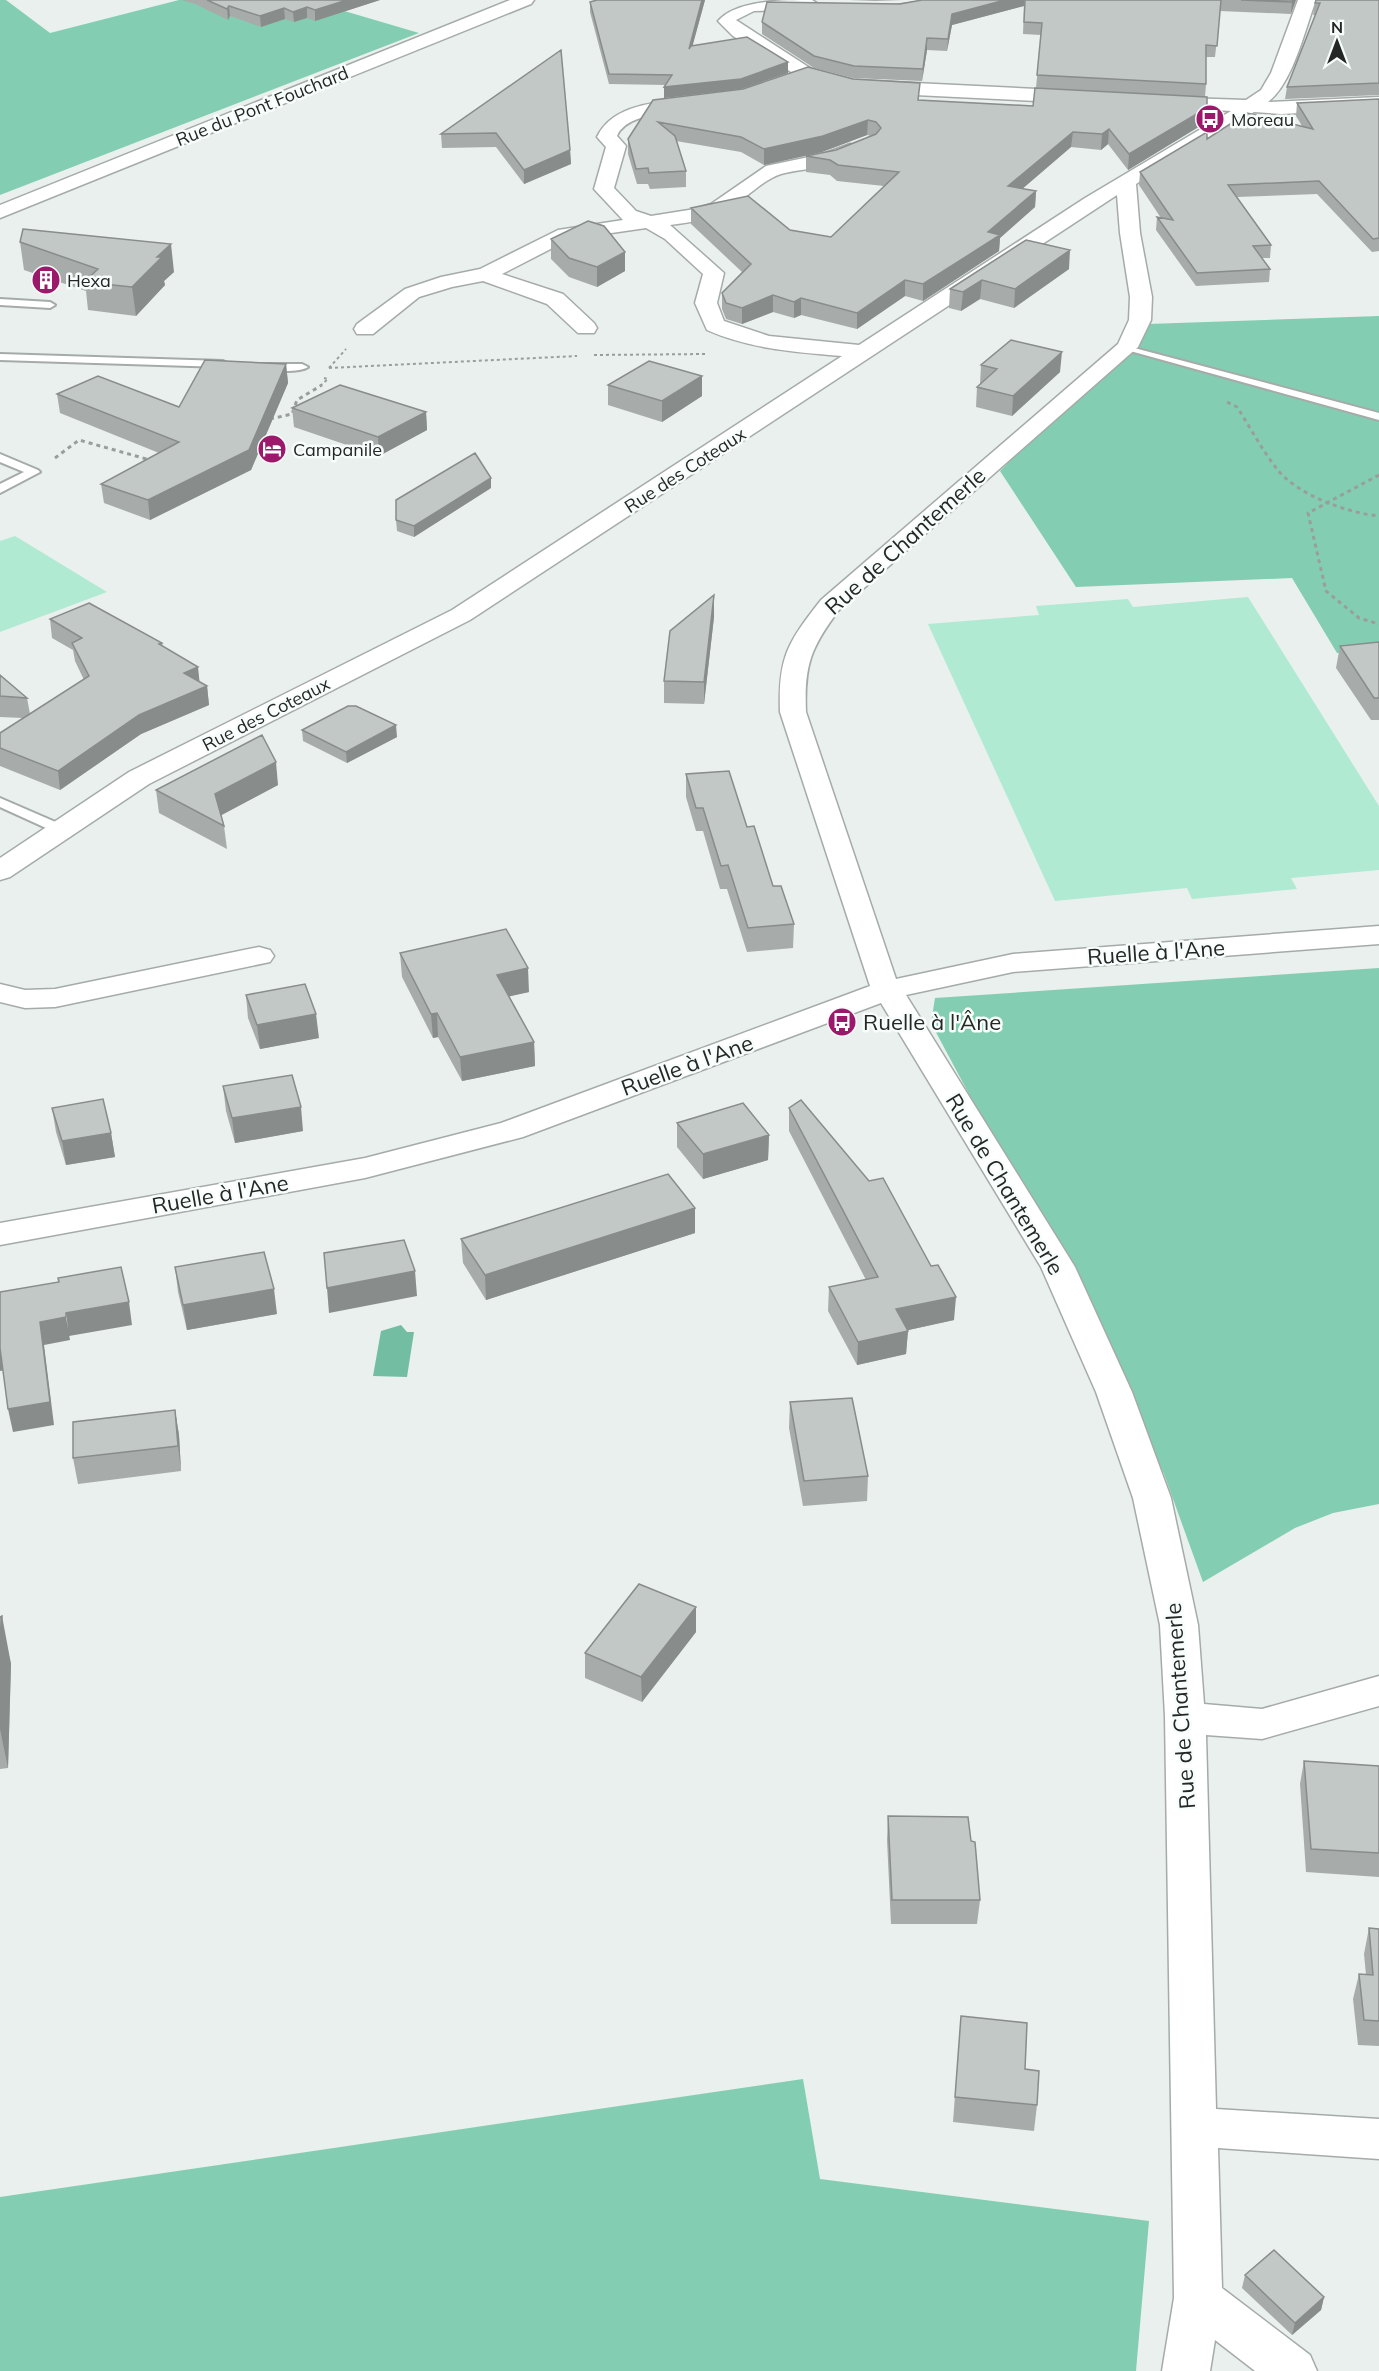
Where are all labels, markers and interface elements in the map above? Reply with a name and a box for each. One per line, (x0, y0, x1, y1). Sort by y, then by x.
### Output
north arrow (1307, 12, 1367, 72)
text: N (1331, 17, 1343, 37)
street label: Rue du Pont Fouchard (172, 61, 352, 151)
bus stop icon: Moreau (1194, 103, 1226, 135)
place label: Moreau (1231, 108, 1294, 131)
building icon: Hexa (30, 264, 62, 296)
place label: Hexa (67, 269, 111, 292)
street label: Rue des Coteaux (620, 422, 750, 518)
hotel icon: Campanile (256, 433, 288, 465)
place label: Campanile (293, 438, 382, 461)
street label: Rue de Chantemerle (819, 461, 991, 621)
street label: Rue des Coteaux (198, 672, 334, 756)
street label: Ruelle à l'Ane (1086, 933, 1226, 971)
bus stop icon: Ruelle à l'Âne (826, 1006, 858, 1038)
place label: Ruelle à l'Âne (863, 1008, 1001, 1036)
street label: Ruelle à l'Ane (617, 1028, 757, 1102)
street label: Rue de Chantemerle (940, 1088, 1070, 1280)
street label: Ruelle à l'Ane (150, 1168, 290, 1220)
street label: Rue de Chantemerle (1159, 1602, 1201, 1810)

